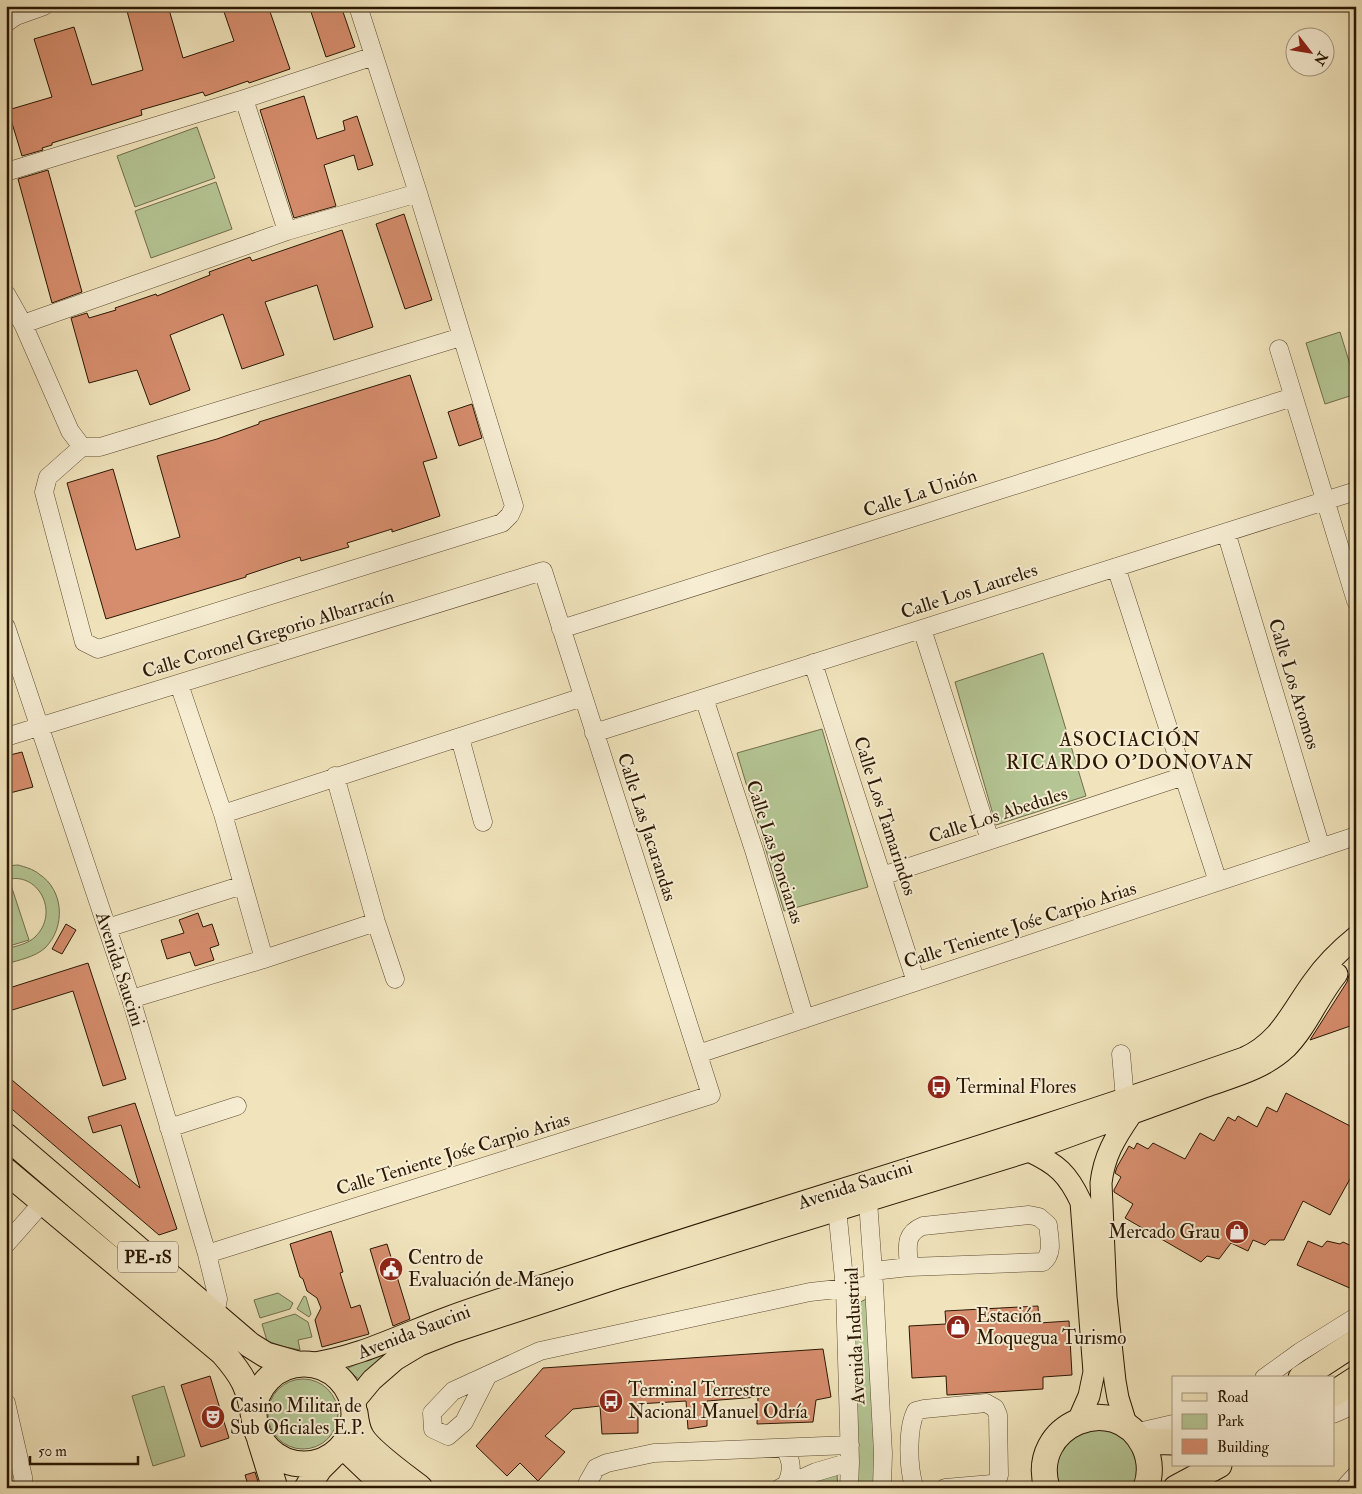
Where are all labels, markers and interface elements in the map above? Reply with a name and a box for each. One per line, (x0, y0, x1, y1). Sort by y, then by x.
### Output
north arrow (1284, 28, 1334, 78)
text: N (1310, 48, 1332, 69)
street label: Calle La Unión (860, 463, 980, 523)
street label: Calle Los Laureles (898, 558, 1040, 624)
street label: Calle Coronel Gregorio Albarracín (139, 584, 397, 684)
street label: Calle Los Aromos (1263, 616, 1325, 752)
district label: ASOCIACIÓN RICARDO O'DONOVAN (1006, 726, 1254, 775)
street label: Calle Los Tamarindos (848, 733, 922, 899)
street label: Calle Las Jacarandas (612, 750, 682, 904)
street label: Calle Las Poncianas (740, 777, 810, 927)
street label: Calle Los Abedules (926, 781, 1070, 849)
street label: Calle Teniente Jośe Carpio Arias (901, 876, 1140, 975)
street label: Avenida Saucini (90, 908, 150, 1029)
bus stop icon: Terminal Flores (926, 1074, 952, 1100)
place label: Terminal Flores (956, 1075, 1076, 1099)
street label: Calle Teniente Jośe Carpio Arias (333, 1107, 573, 1202)
street label: Avenida Saucini (794, 1155, 915, 1215)
shop icon: Mercado Grau (1224, 1219, 1250, 1245)
place label: Mercado Grau (1108, 1220, 1220, 1244)
road number: PE-1S (118, 1242, 178, 1272)
place label: Centro de Evaluación de Manejo (408, 1246, 574, 1292)
public building icon: Centro de Evaluación de Manejo (378, 1256, 404, 1282)
street label: Avenida Industrial (839, 1267, 871, 1406)
street label: Avenida Saucini (353, 1299, 474, 1365)
place label: Estación Moquegua Turismo (976, 1304, 1126, 1350)
shop icon: Estación Moquegua Turismo (945, 1314, 971, 1340)
legend (1172, 1376, 1334, 1466)
place label: Terminal Terrestre Nacional Manuel Odría (628, 1378, 808, 1424)
bus stop icon: Terminal Terrestre Nacional Manuel Odría (598, 1388, 624, 1414)
text: Road (1217, 1388, 1249, 1407)
place label: Casino Militar de Sub Oficiales E.P. (230, 1394, 364, 1440)
theatre icon: Casino Militar de Sub Oficiales E.P. (200, 1404, 226, 1430)
text: Park (1217, 1412, 1244, 1431)
scale bar (30, 1434, 138, 1466)
text: Building (1217, 1438, 1269, 1457)
text: 50 m (38, 1442, 67, 1461)

